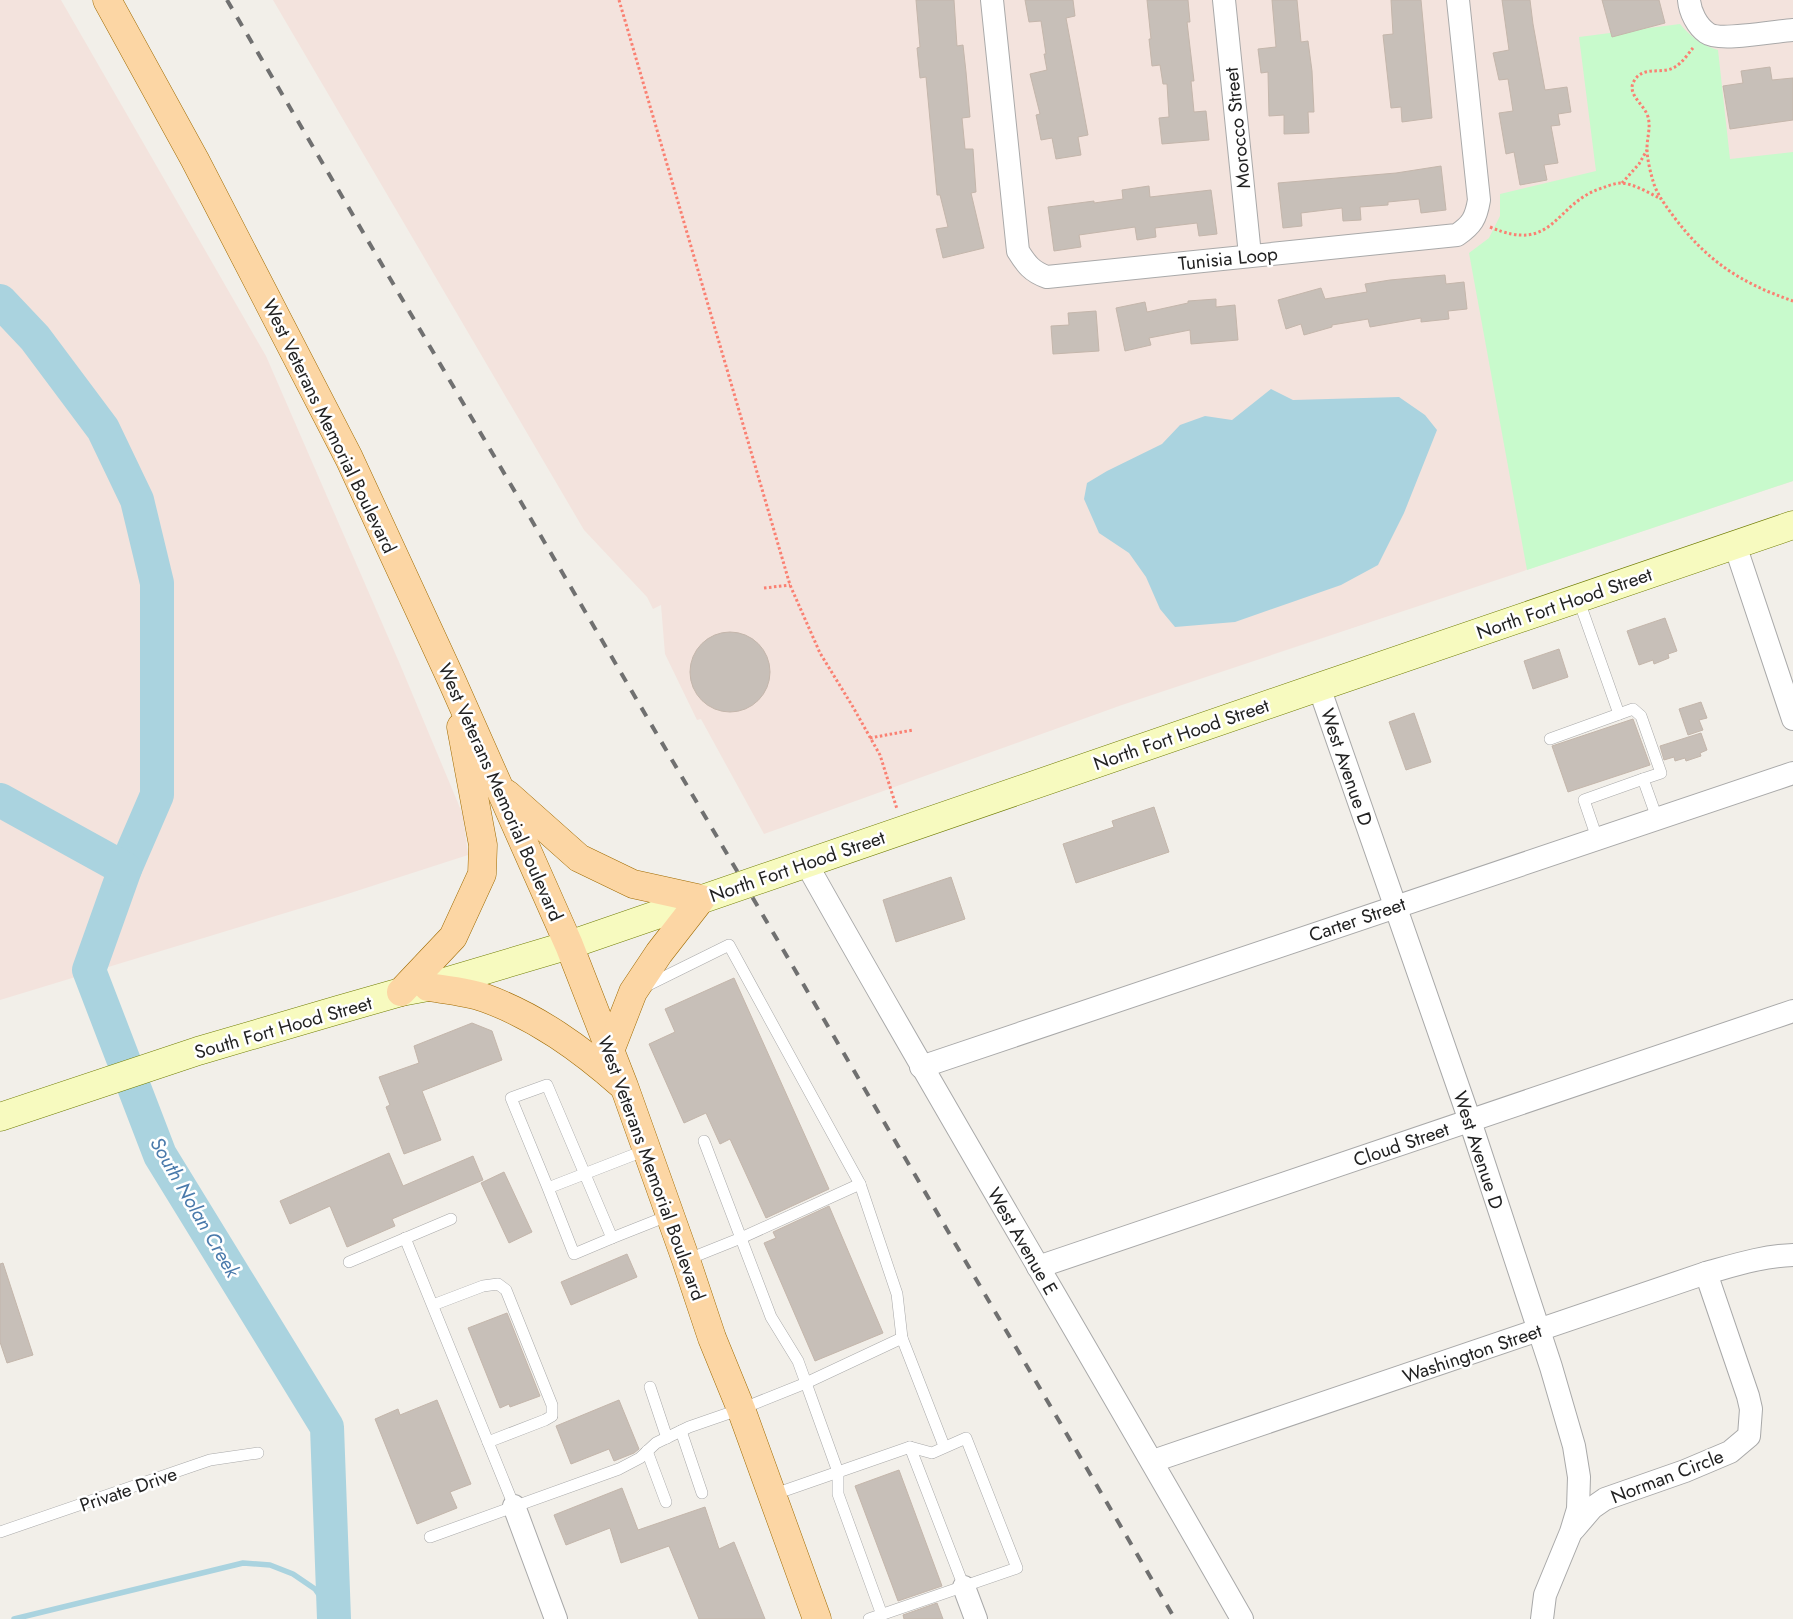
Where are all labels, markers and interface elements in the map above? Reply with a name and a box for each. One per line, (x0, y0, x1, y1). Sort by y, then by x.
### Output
street label: Morocco Street (1218, 65, 1257, 190)
street label: Tunisia Loop (1177, 240, 1279, 277)
street label: West Veterans Memorial Boulevard (256, 295, 403, 558)
street label: North Fort Hood Street (1473, 561, 1656, 646)
street label: West Veterans Memorial Boulevard (431, 659, 570, 926)
street label: North Fort Hood Street (1090, 692, 1273, 777)
street label: West Avenue D (1314, 705, 1379, 830)
street label: North Fort Hood Street (706, 824, 889, 909)
street label: Carter Street (1305, 890, 1410, 949)
street label: South Fort Hood Street (191, 989, 375, 1066)
street label: West Veterans Memorial Boulevard (591, 1032, 712, 1304)
street label: West Avenue D (1447, 1088, 1510, 1213)
street label: Cloud Street (1350, 1115, 1453, 1173)
water label: South Nolan Creek (143, 1132, 247, 1284)
street label: West Avenue E (981, 1182, 1064, 1300)
street label: Washington Street (1399, 1317, 1546, 1390)
street label: Norman Circle (1607, 1443, 1728, 1510)
street label: Private Drive (76, 1460, 181, 1519)

